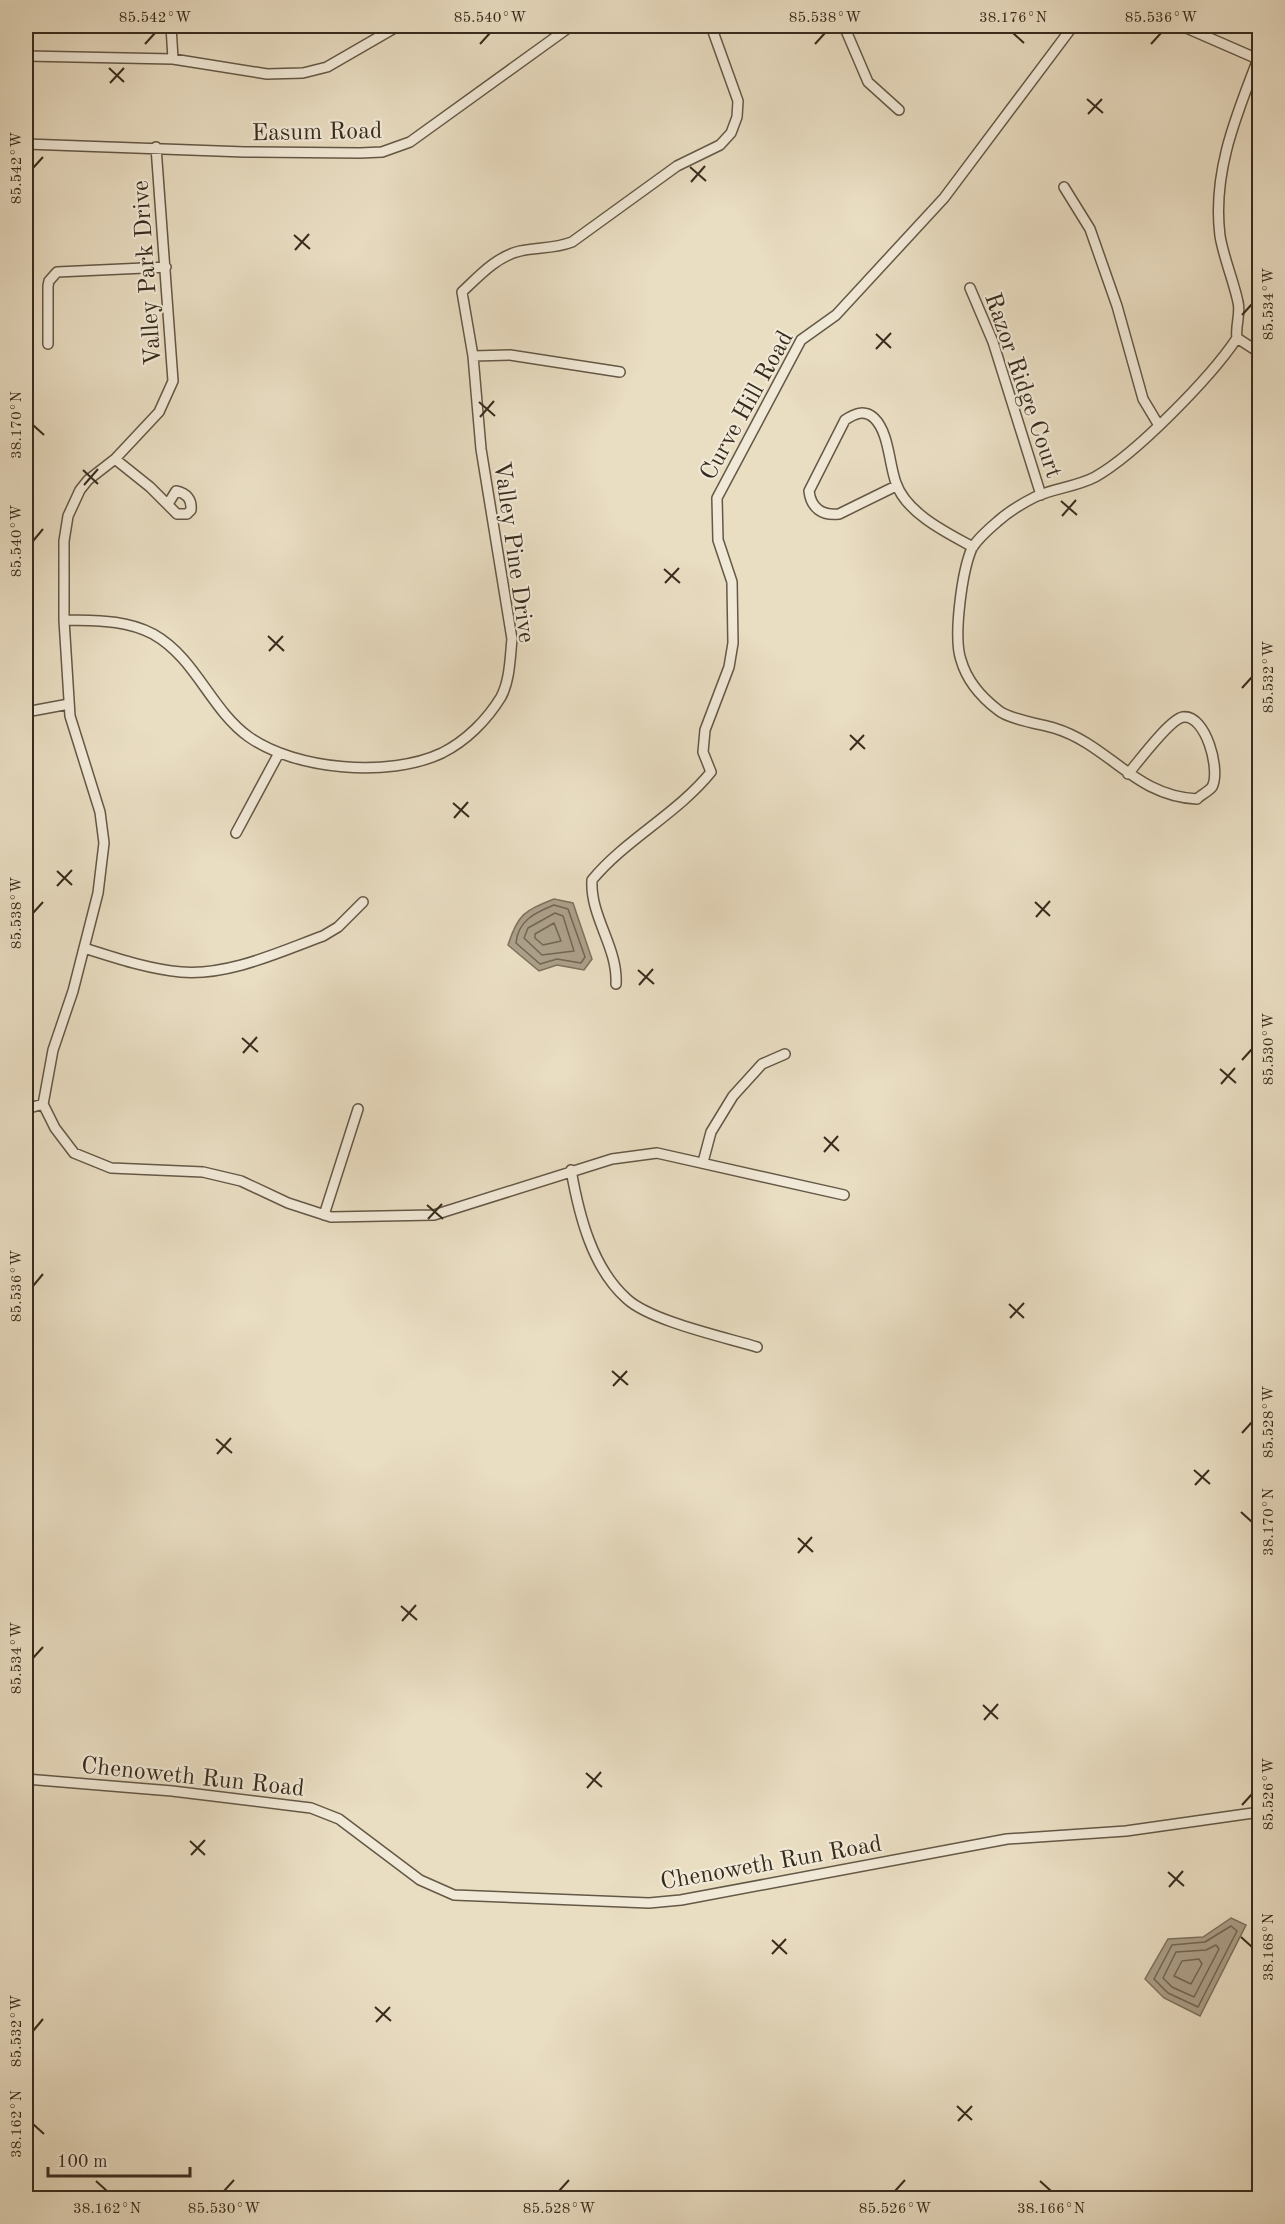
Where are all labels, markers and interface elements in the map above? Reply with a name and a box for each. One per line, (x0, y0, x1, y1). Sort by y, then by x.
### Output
text: 85.542°W (119, 11, 191, 26)
text: 85.540°W (454, 11, 526, 26)
text: 85.538°W (789, 11, 861, 26)
text: 38.176°N (979, 11, 1047, 26)
text: 85.536°W (1125, 11, 1197, 26)
street label: Easum Road (251, 120, 383, 146)
text: 85.542°W (10, 132, 25, 204)
street label: Valley Park Drive (130, 179, 166, 366)
text: 85.534°W (1262, 268, 1277, 340)
street label: Razor Ridge Court (979, 290, 1065, 481)
street label: Curve Hill Road (697, 327, 799, 485)
text: 38.170°N (10, 391, 25, 459)
street label: Valley Pine Drive (488, 460, 538, 645)
text: 85.540°W (10, 505, 25, 577)
text: 85.532°W (1262, 641, 1277, 713)
text: 85.538°W (10, 877, 25, 949)
text: 85.530°W (1262, 1013, 1277, 1085)
text: 85.536°W (10, 1250, 25, 1322)
text: 85.528°W (1262, 1386, 1277, 1458)
text: 38.170°N (1262, 1488, 1277, 1556)
text: 85.534°W (10, 1622, 25, 1694)
street label: Chenoweth Run Road (80, 1754, 306, 1802)
text: 85.526°W (1262, 1758, 1277, 1830)
street label: Chenoweth Run Road (659, 1833, 884, 1895)
text: 38.168°N (1262, 1913, 1277, 1981)
text: 85.532°W (10, 1995, 25, 2067)
text: 38.162°N (10, 2090, 25, 2158)
scale bar (48, 2140, 190, 2178)
text: 100 m (57, 2153, 108, 2171)
text: 38.162°N (73, 2202, 141, 2217)
text: 85.530°W (188, 2202, 260, 2217)
text: 85.528°W (523, 2202, 595, 2217)
text: 85.526°W (859, 2202, 931, 2217)
text: 38.166°N (1017, 2202, 1085, 2217)

